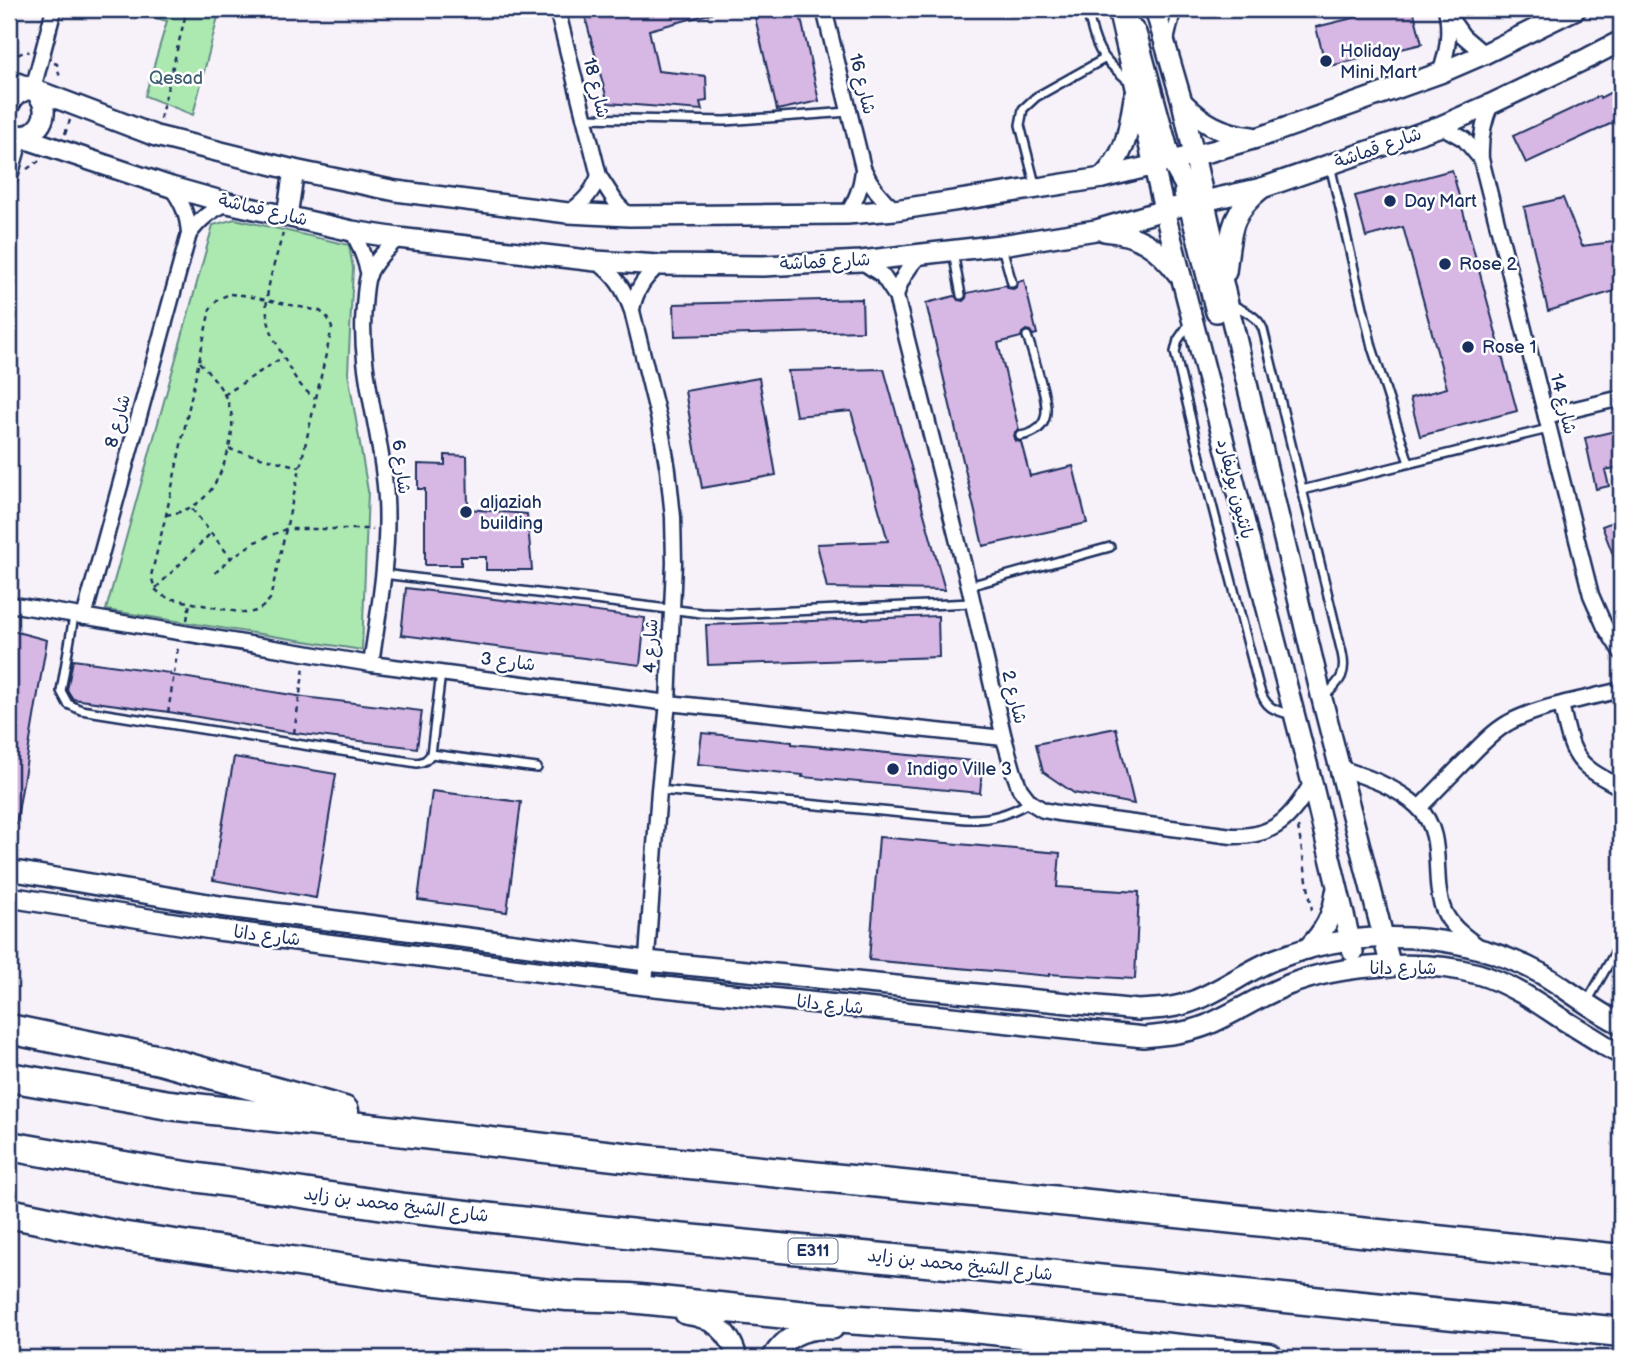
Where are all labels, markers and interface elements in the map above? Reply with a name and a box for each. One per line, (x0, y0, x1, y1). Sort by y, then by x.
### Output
place label: Holiday Mini Mart (1340, 41, 1417, 83)
street label: شارع 16 (843, 51, 880, 117)
marker: Holiday Mini Mart (1318, 53, 1334, 69)
street label: شارع 18 (577, 56, 614, 121)
park label: Qesad (149, 68, 203, 89)
street label: شارع قماشة (1332, 123, 1425, 174)
street label: شارع قماشة (216, 190, 310, 231)
place label: Day Mart (1404, 191, 1477, 212)
marker: Day Mart (1382, 193, 1398, 209)
street label: شارع قماشة (779, 249, 871, 276)
place label: Rose 2 (1459, 254, 1517, 275)
marker: Rose 2 (1437, 256, 1453, 272)
place label: Rose 1 (1482, 337, 1536, 358)
marker: Rose 1 (1460, 339, 1476, 355)
street label: شارع 14 (1544, 371, 1581, 437)
street label: شارع 8 (101, 392, 136, 450)
street label: بانثيون بوليفارد (1212, 437, 1258, 541)
street label: شارع 6 (386, 439, 415, 496)
place label: aljaziah building (480, 492, 543, 534)
marker: aljaziah building (458, 504, 474, 520)
street label: شارع 4 (640, 618, 663, 674)
street label: شارع 3 (479, 648, 537, 677)
street label: شارع 2 (996, 668, 1031, 726)
place label: Indigo Ville 3 (907, 759, 1012, 780)
marker: Indigo Ville 3 (885, 761, 901, 777)
street label: شارع دانا (232, 921, 302, 952)
street label: شارع دانا (1369, 958, 1437, 980)
street label: شارع دانا (795, 991, 864, 1020)
street label: شارع الشيخ محمد بن زايد (302, 1183, 490, 1228)
road number: E311 (788, 1238, 838, 1264)
street label: شارع الشيخ محمد بن زايد (866, 1245, 1054, 1286)

